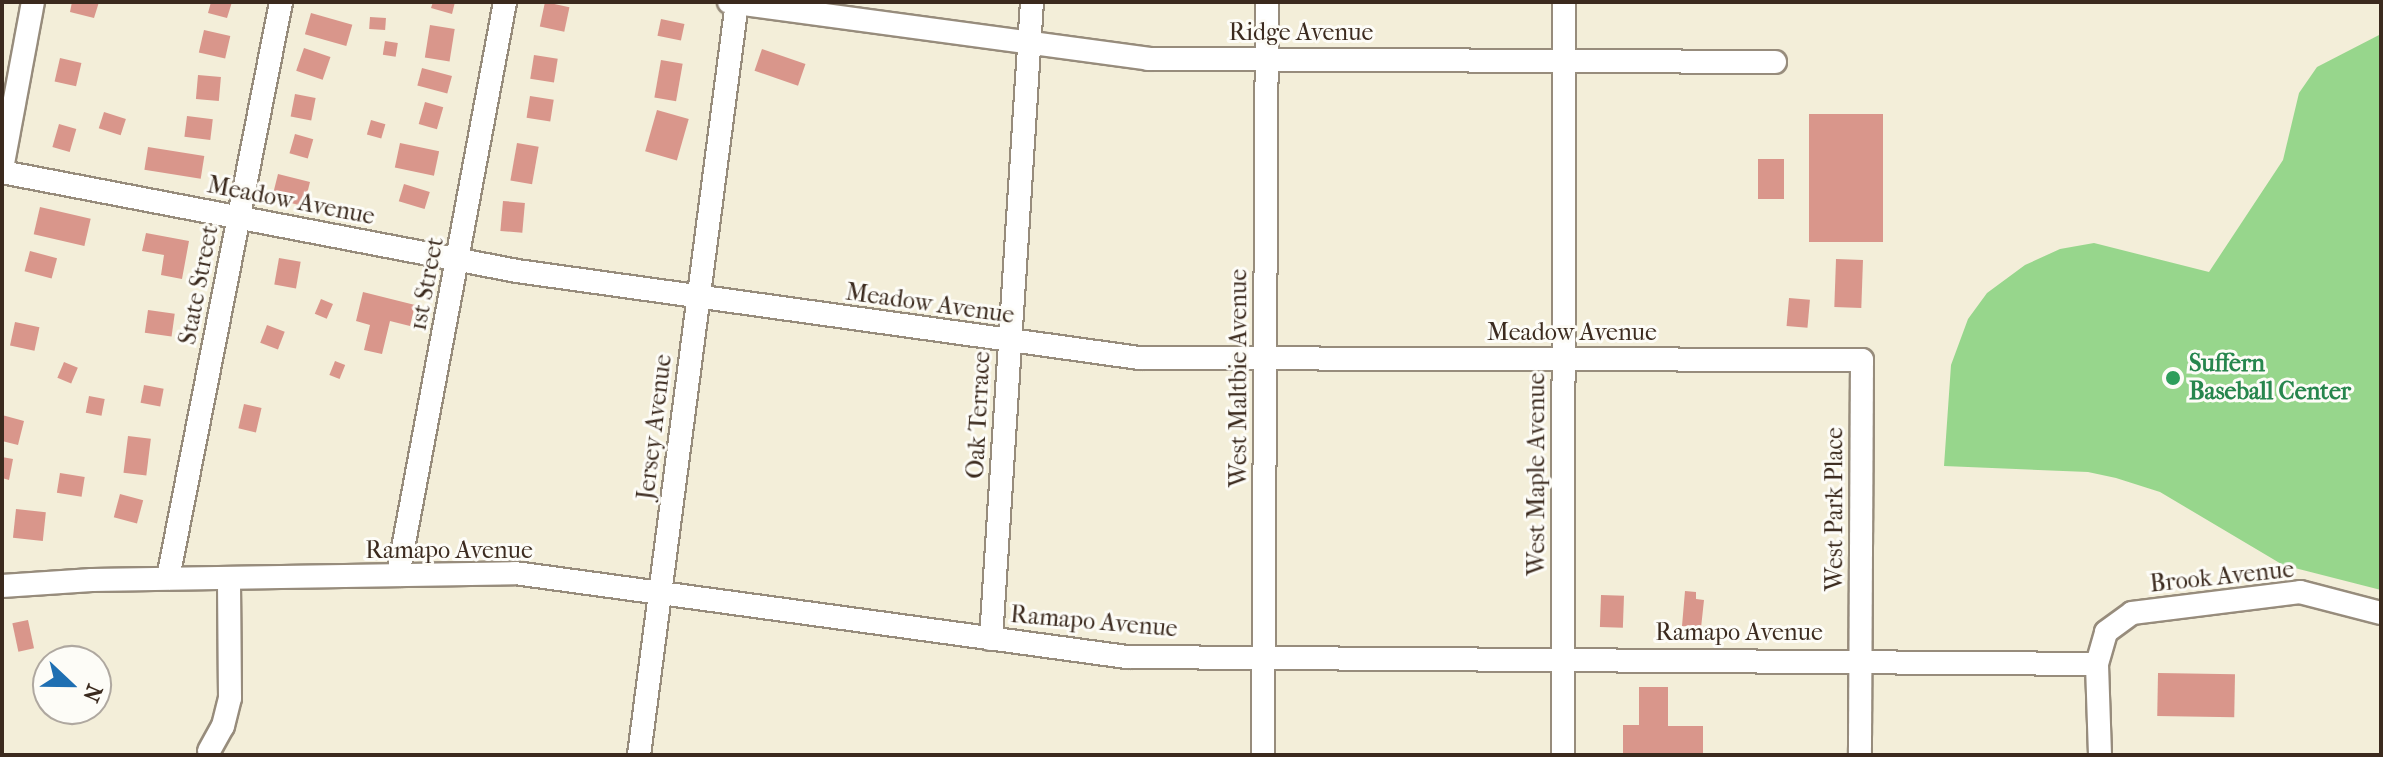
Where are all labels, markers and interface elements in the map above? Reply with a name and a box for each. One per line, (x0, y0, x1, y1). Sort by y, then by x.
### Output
street label: Ridge Avenue (1229, 19, 1373, 47)
street label: Meadow Avenue (205, 171, 377, 231)
street label: State Street (173, 223, 225, 347)
street label: 1st Street (404, 235, 450, 333)
street label: West Maltbie Avenue (1225, 269, 1253, 487)
street label: Meadow Avenue (844, 278, 1016, 330)
street label: Meadow Avenue (1487, 319, 1657, 347)
place label: Suffern Baseball Center (2189, 350, 2351, 406)
street label: Oak Terrace (961, 351, 997, 479)
street label: Jersey Avenue (632, 353, 678, 501)
marker: Suffern Baseball Center (2164, 369, 2182, 387)
street label: West Maple Avenue (1523, 372, 1551, 576)
street label: West Park Place (1821, 427, 1849, 591)
street label: Ramapo Avenue (365, 537, 533, 565)
street label: Brook Avenue (2148, 555, 2296, 599)
street label: Ramapo Avenue (1009, 600, 1179, 644)
street label: Ramapo Avenue (1655, 619, 1823, 647)
north arrow (32, 645, 112, 725)
text: N (77, 681, 108, 706)

